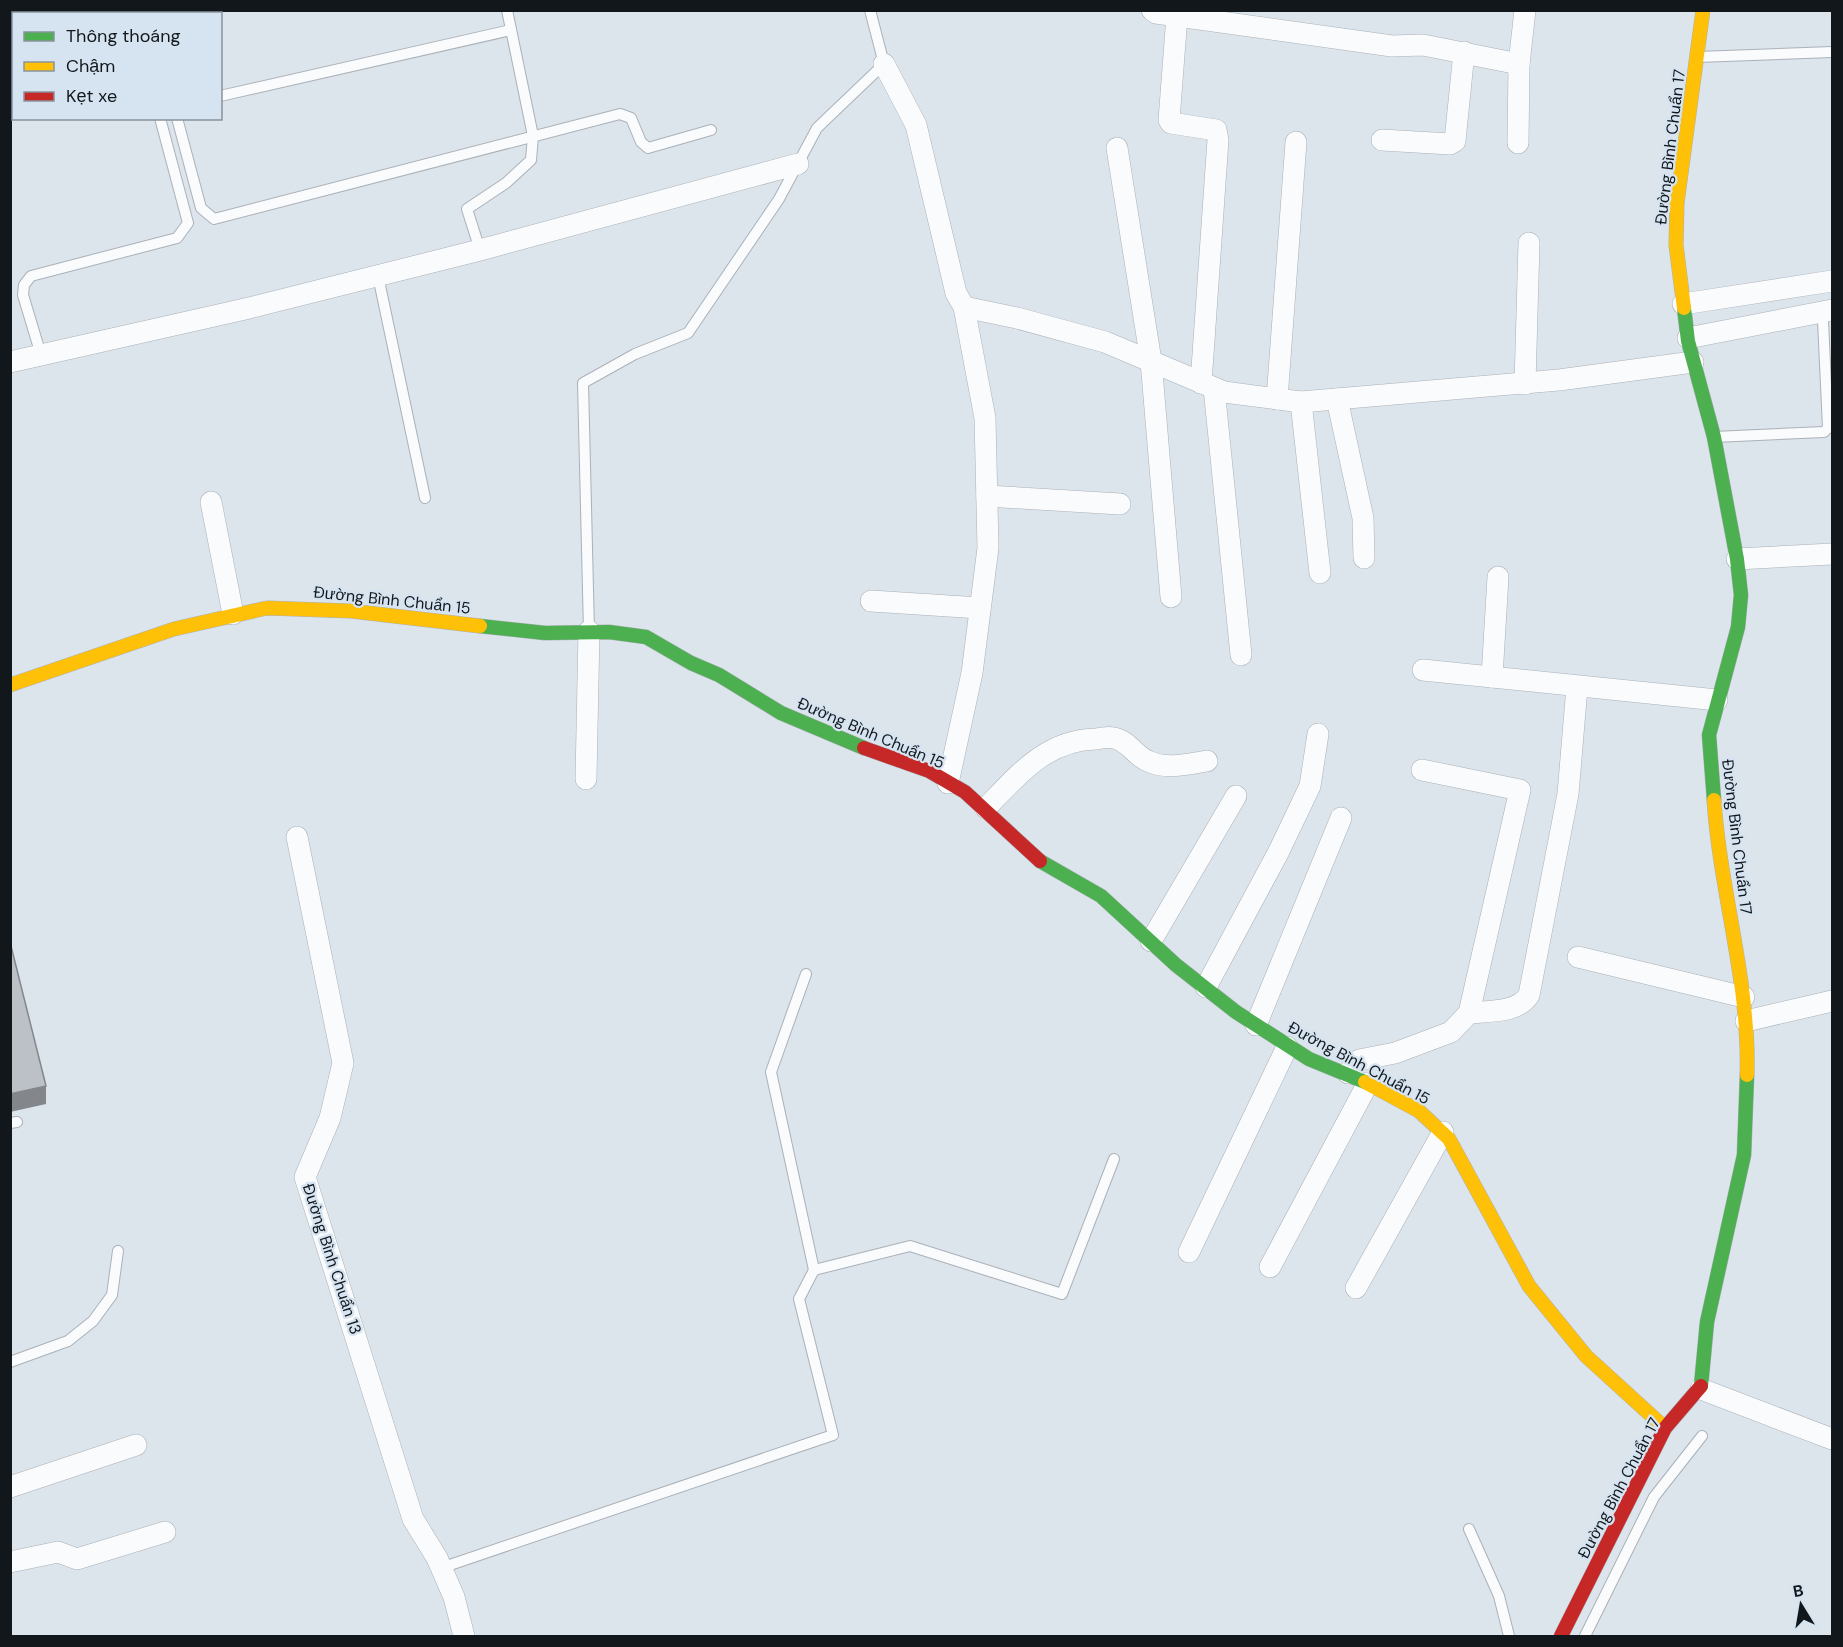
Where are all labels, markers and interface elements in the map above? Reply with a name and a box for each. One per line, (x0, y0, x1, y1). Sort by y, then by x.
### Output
legend (12, 12, 222, 120)
text: Thông thoáng (66, 24, 181, 48)
text: Chậm (66, 54, 115, 78)
street label: Đường Bình Chuẩn 17 (1650, 68, 1690, 226)
text: Kẹt xe (66, 84, 117, 108)
street label: Đường Bình Chuẩn 15 (312, 581, 472, 619)
street label: Đường Bình Chuẩn 15 (794, 693, 948, 773)
street label: Đường Bình Chuẩn 17 (1717, 758, 1757, 916)
street label: Đường Bình Chuẩn 15 (1284, 1017, 1434, 1109)
street label: Đường Bình Chuẩn 13 (298, 1181, 366, 1337)
street label: Đường Bình Chuẩn 17 (1573, 1414, 1665, 1562)
north arrow (1771, 1575, 1831, 1635)
text: B (1791, 1579, 1805, 1602)

